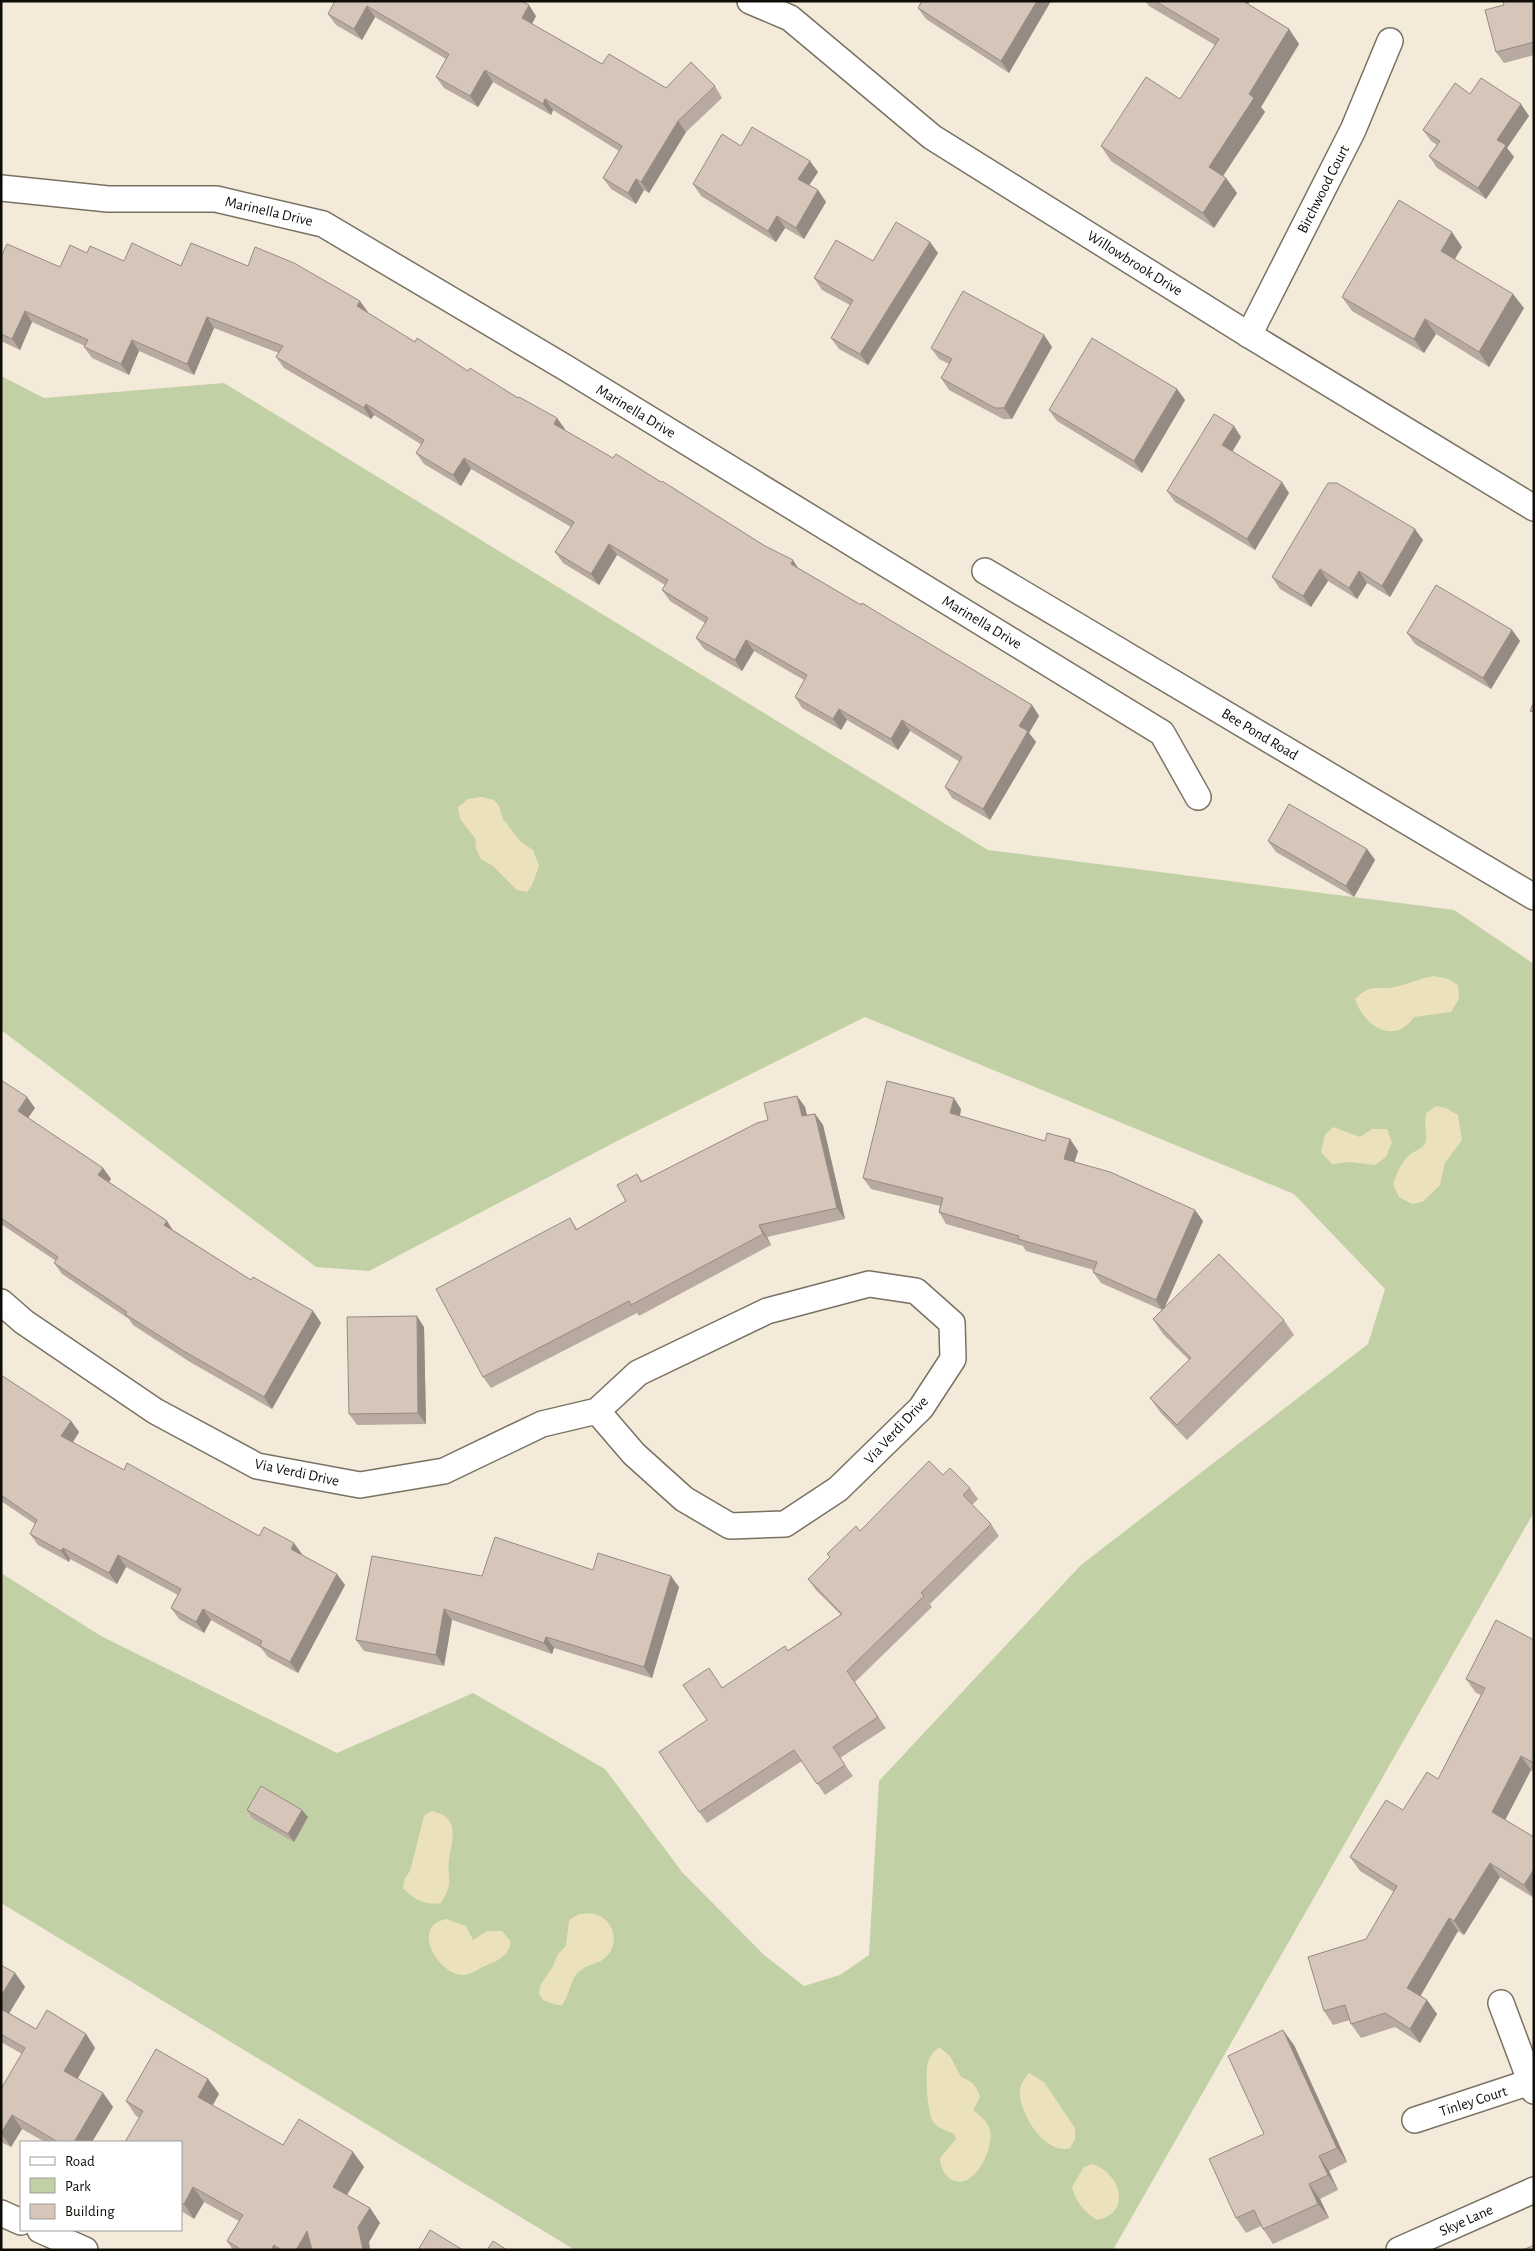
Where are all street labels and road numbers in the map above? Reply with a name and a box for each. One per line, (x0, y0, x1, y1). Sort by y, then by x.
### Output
street label: Birchwood Court (1295, 143, 1352, 236)
street label: Marinella Drive (224, 194, 314, 229)
street label: Willowbrook Drive (1084, 228, 1185, 299)
street label: Marinella Drive (593, 382, 678, 441)
street label: Marinella Drive (939, 593, 1024, 652)
street label: Bee Pond Road (1219, 706, 1301, 763)
street label: Via Verdi Drive (862, 1394, 931, 1467)
street label: Via Verdi Drive (253, 1456, 341, 1489)
street label: Tinley Court (1437, 2083, 1509, 2119)
street label: Skye Lane (1437, 2202, 1495, 2239)

